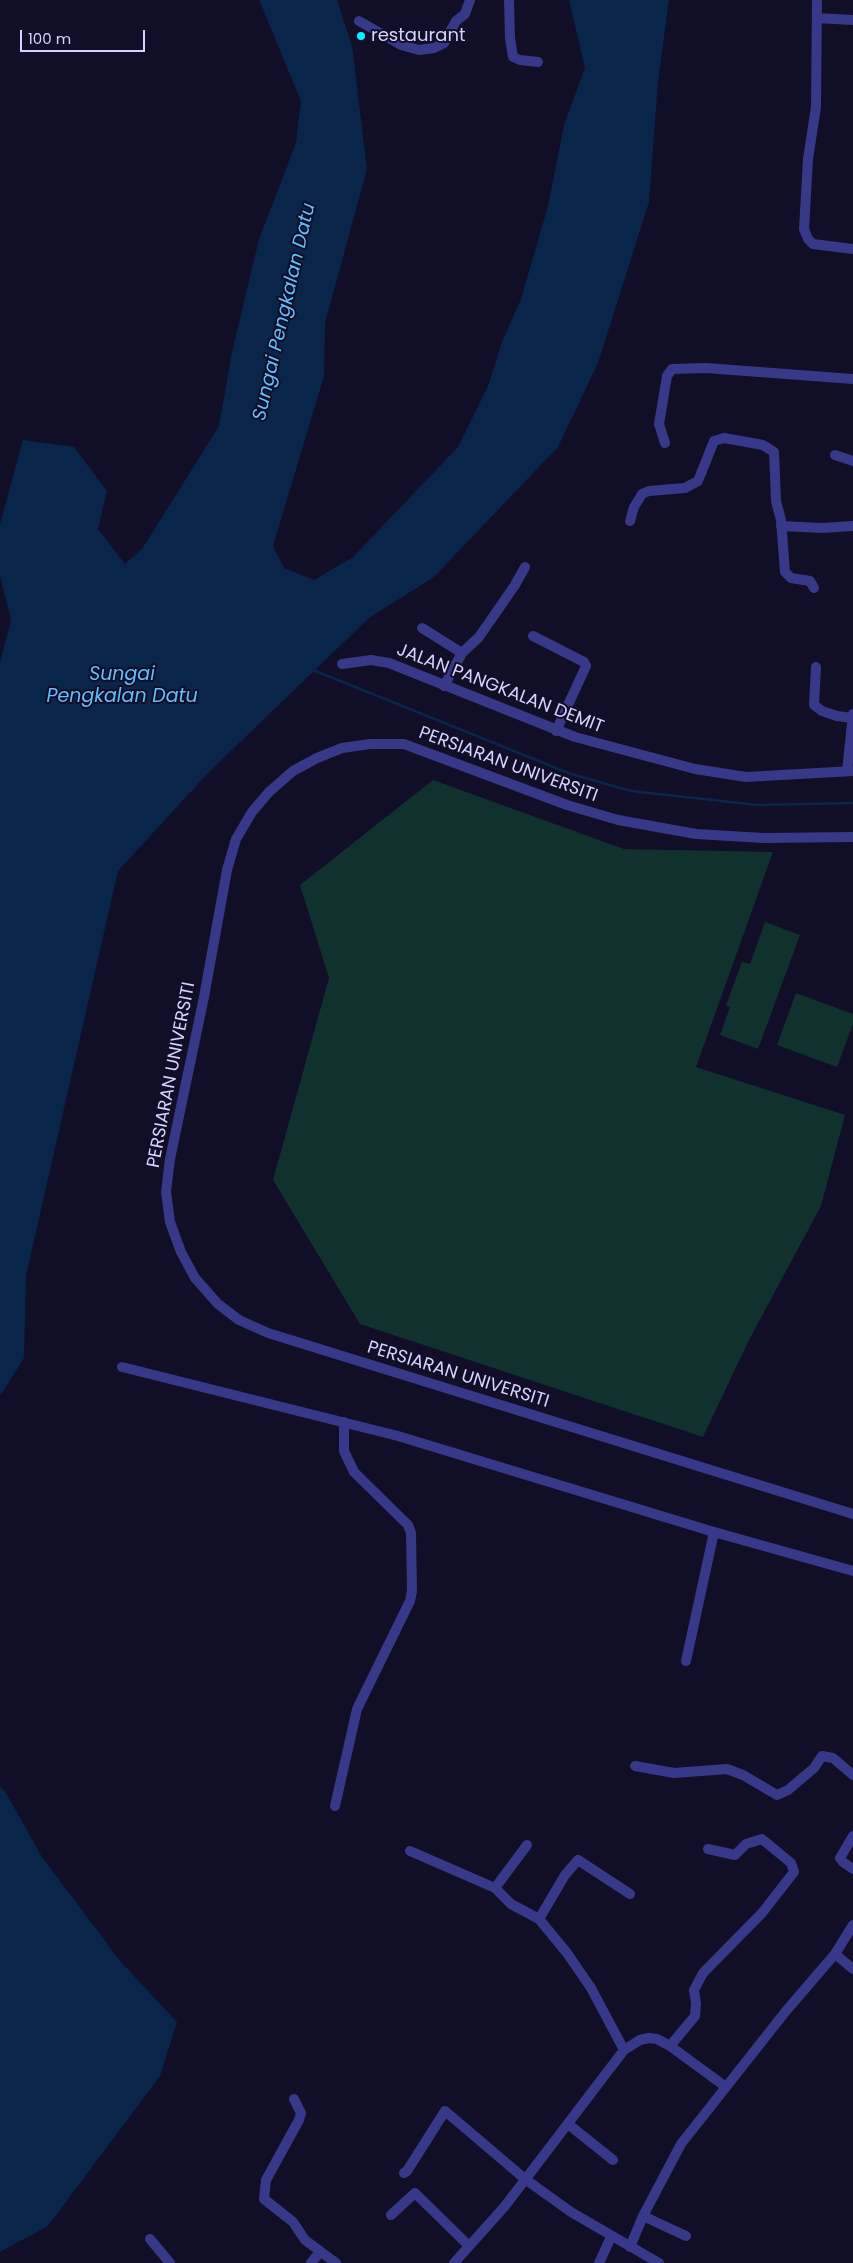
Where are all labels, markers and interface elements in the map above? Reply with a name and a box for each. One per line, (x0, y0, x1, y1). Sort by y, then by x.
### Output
scale bar (22, 20, 148, 52)
place label: restaurant (371, 25, 465, 47)
text: 100 m (28, 28, 71, 49)
marker: restaurant (355, 30, 367, 42)
water label: Sungai Pengkalan Datu (249, 201, 321, 423)
street label: JALAN PANGKALAN DEMIT (393, 639, 607, 739)
water label: Sungai Pengkalan Datu (46, 664, 198, 708)
street label: PERSIARAN UNIVERSITI (416, 723, 600, 807)
street label: PERSIARAN UNIVERSITI (143, 980, 201, 1170)
street label: PERSIARAN UNIVERSITI (364, 1337, 552, 1413)

